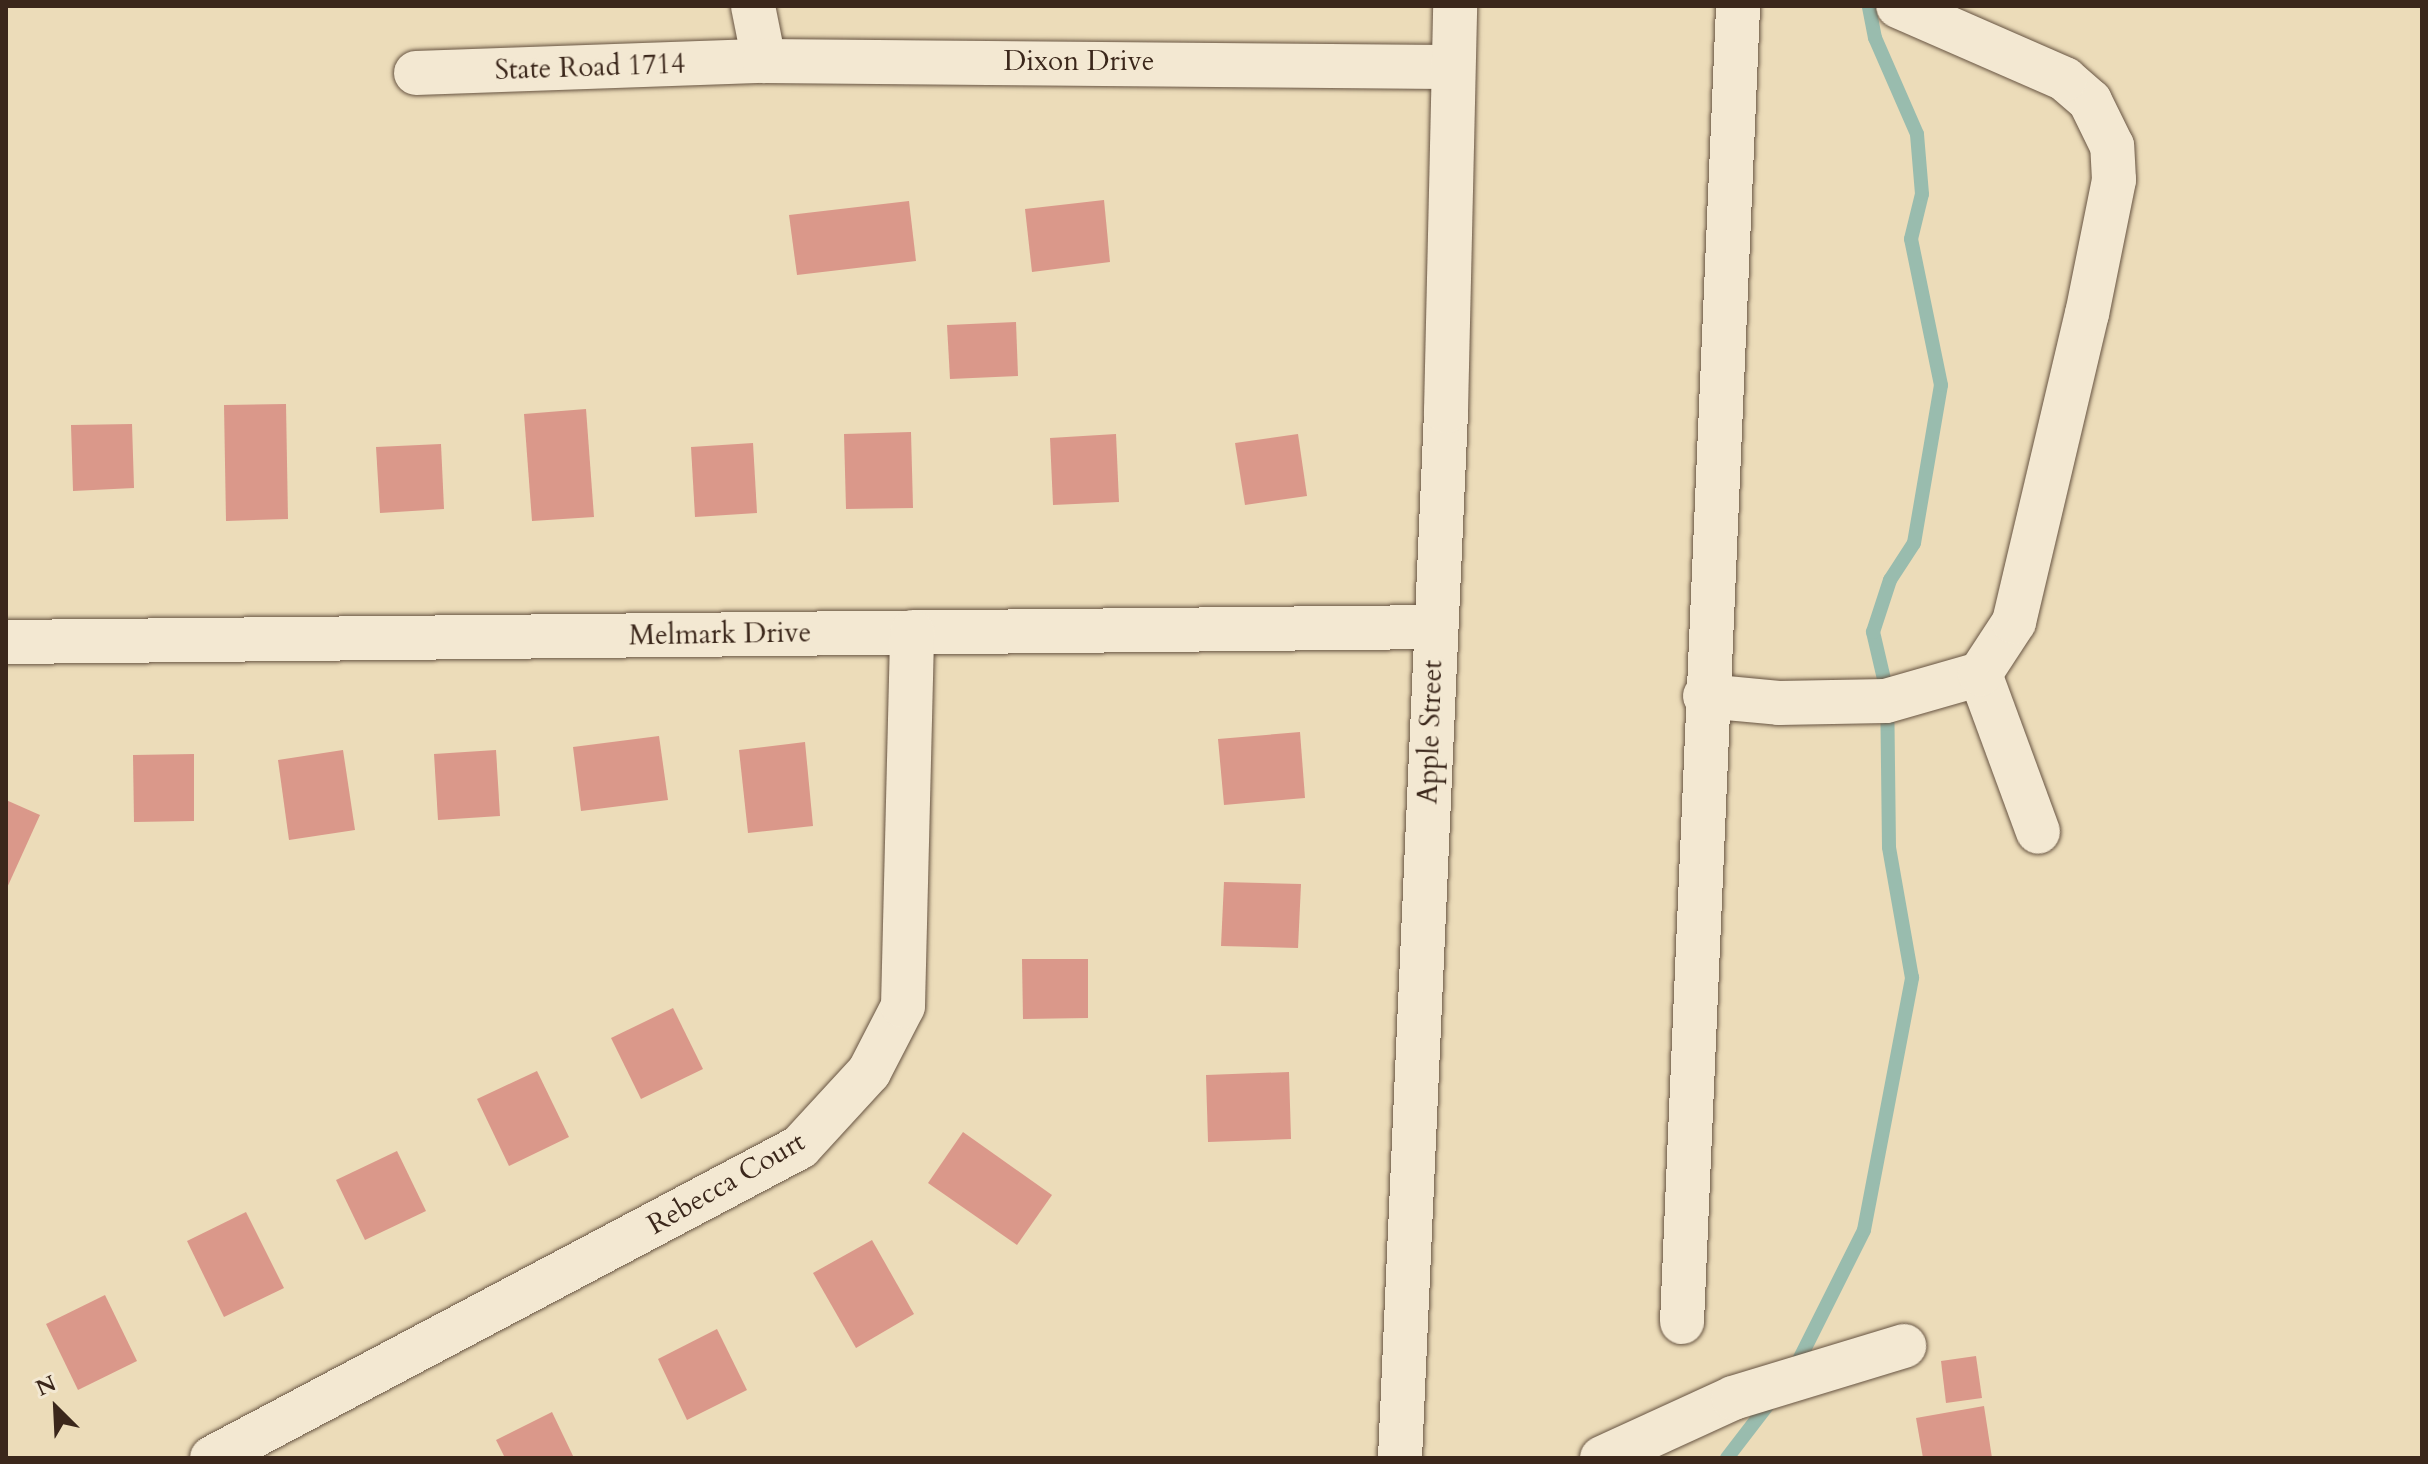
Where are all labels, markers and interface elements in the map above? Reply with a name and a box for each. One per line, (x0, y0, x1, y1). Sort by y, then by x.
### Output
street label: Dixon Drive (1004, 44, 1154, 78)
street label: State Road 1714 (494, 47, 686, 87)
street label: Melmark Drive (629, 616, 811, 652)
street label: Apple Street (1411, 659, 1449, 805)
street label: Rebecca Court (641, 1124, 811, 1242)
north arrow (16, 1368, 96, 1448)
text: N (31, 1368, 61, 1404)

